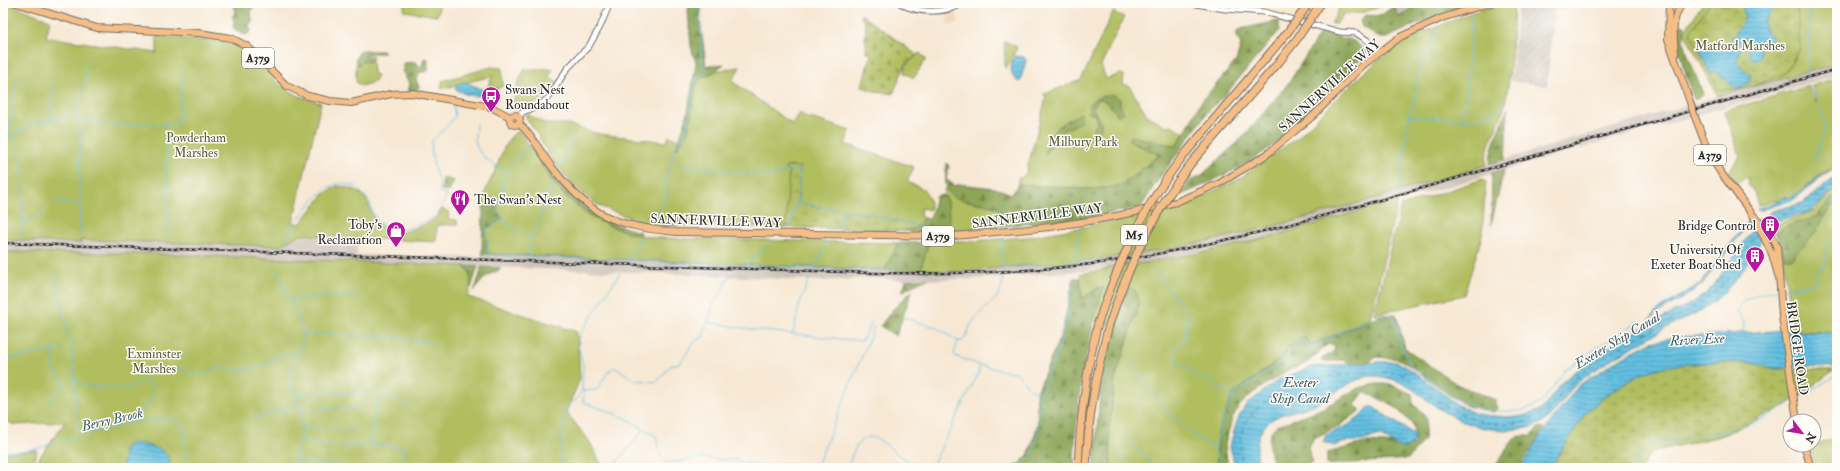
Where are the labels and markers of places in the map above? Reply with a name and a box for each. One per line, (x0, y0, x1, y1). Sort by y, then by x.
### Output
place label: Swans Nest Roundabout (505, 82, 569, 113)
bus stop icon: Swans Nest Roundabout (480, 85, 502, 113)
restaurant icon: The Swan's Nest (449, 188, 471, 216)
place label: The Swan's Nest (474, 192, 562, 208)
building icon: Bridge Control (1759, 214, 1781, 242)
place label: Toby's Reclamation (317, 217, 383, 248)
place label: Bridge Control (1677, 218, 1757, 234)
shop icon: Toby's Reclamation (385, 220, 407, 248)
place label: University Of Exeter Boat Shed (1650, 242, 1743, 273)
building icon: University Of Exeter Boat Shed (1744, 245, 1766, 273)

